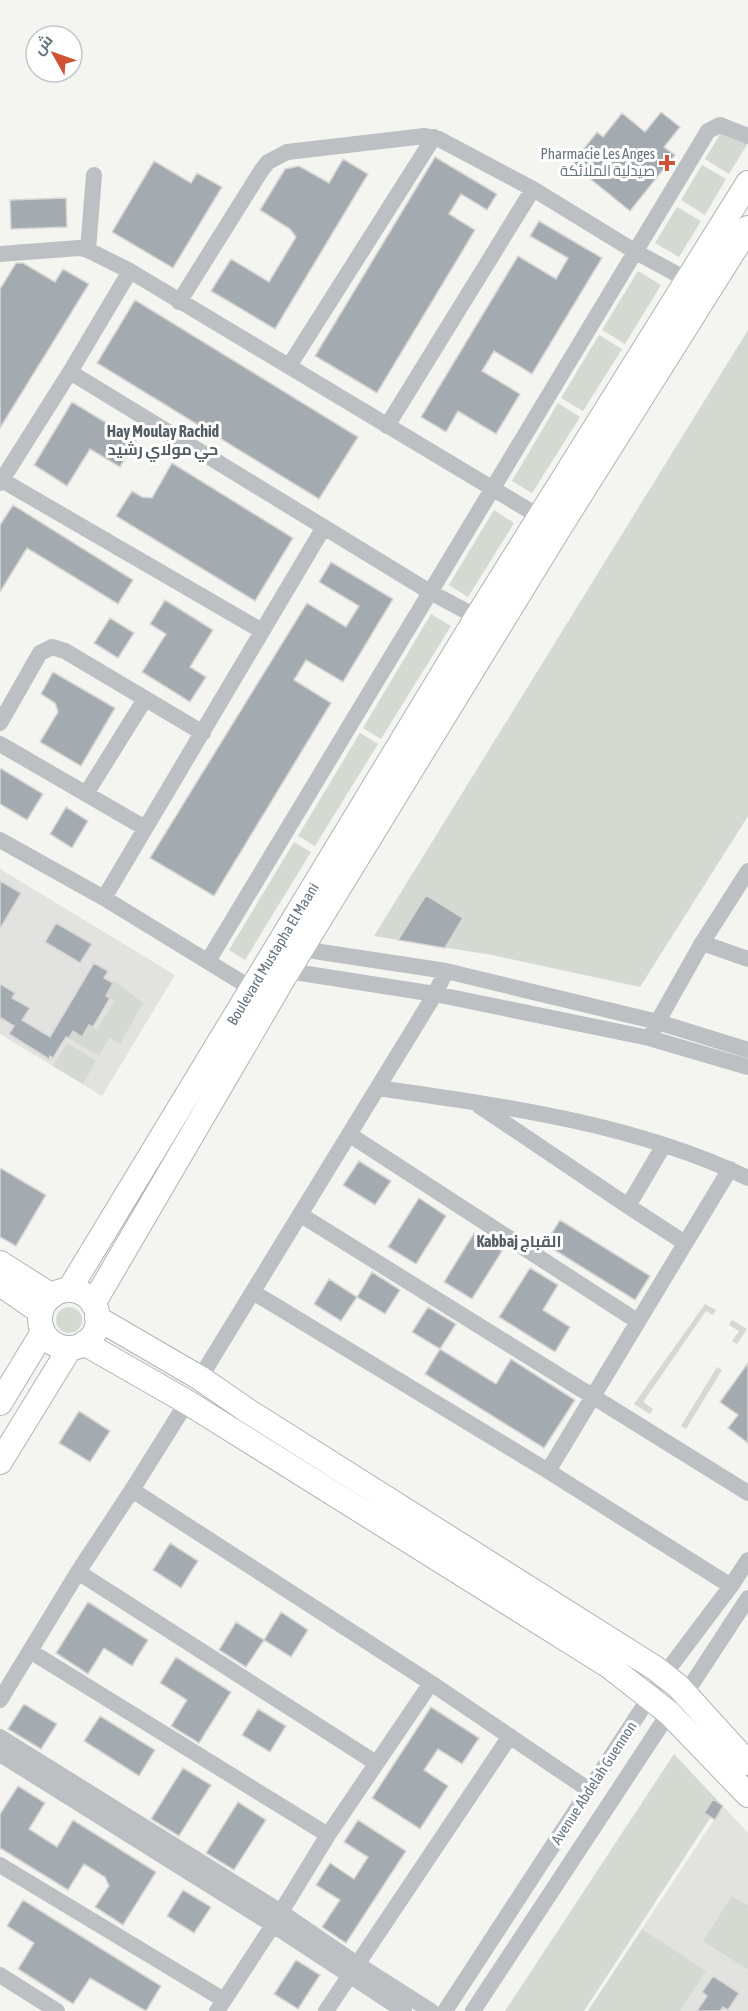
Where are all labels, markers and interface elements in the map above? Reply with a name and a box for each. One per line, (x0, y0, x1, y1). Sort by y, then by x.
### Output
north arrow (24, 24, 84, 84)
text: ش (29, 31, 57, 59)
place label: Pharmacie Les Anges صيدلية الملائكة (540, 145, 655, 179)
marker: Pharmacie Les Anges صيدلية الملائكة (660, 156, 674, 170)
district label: Hay Moulay Rachid حي مولاي رشيد (107, 422, 220, 462)
street label: Boulevard Mustapha El Maani (223, 880, 322, 1028)
district label: Kabbaj القباج (477, 1232, 561, 1252)
street label: Avenue Abdelah Guennon (547, 1718, 640, 1847)

